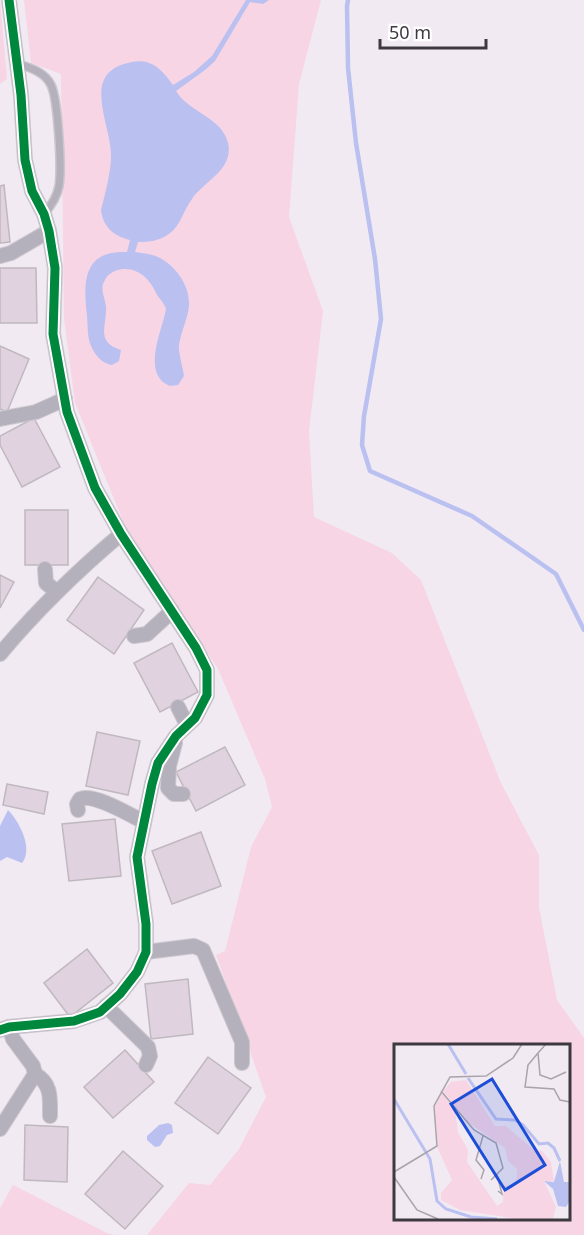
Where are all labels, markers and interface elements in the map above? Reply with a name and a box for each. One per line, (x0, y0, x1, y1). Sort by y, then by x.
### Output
scale bar (380, 12, 486, 50)
text: 50 m (389, 20, 431, 44)
inset map (394, 1044, 569, 1220)

